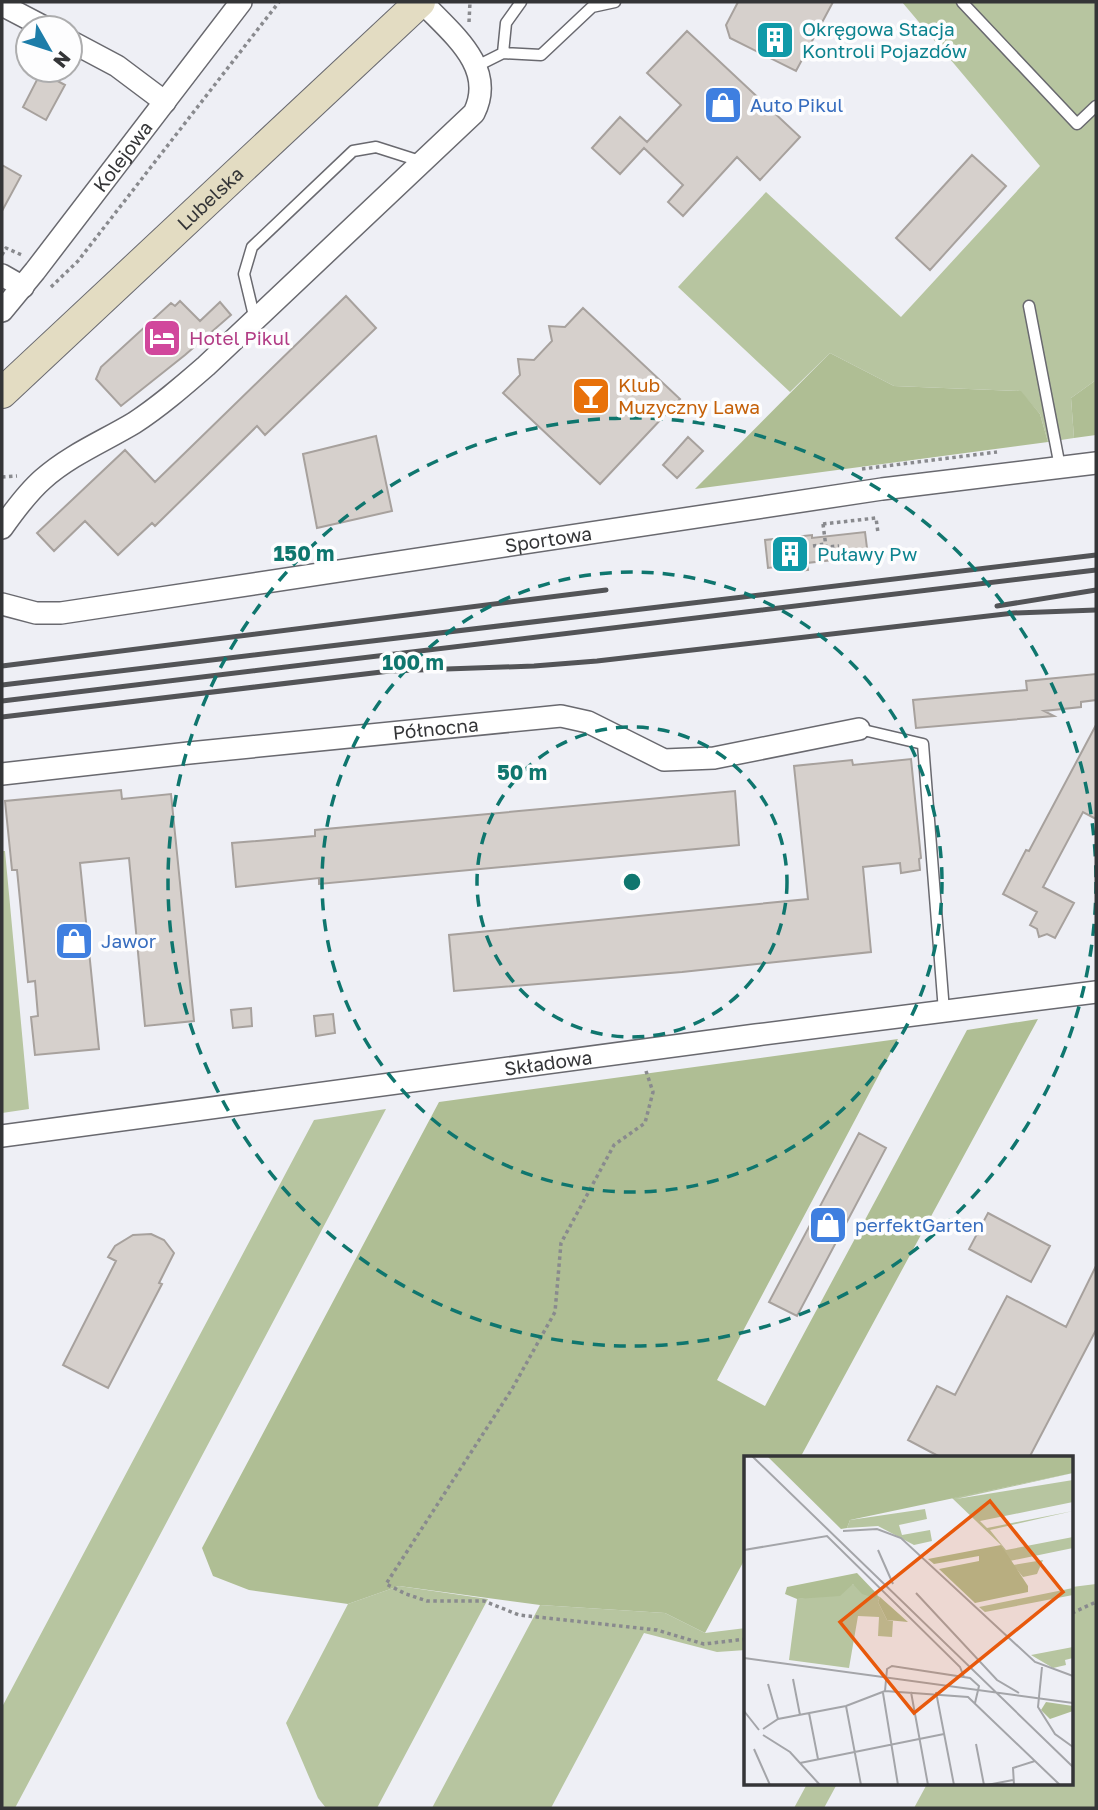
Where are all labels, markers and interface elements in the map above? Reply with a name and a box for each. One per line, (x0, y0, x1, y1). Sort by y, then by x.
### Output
north arrow (14, 14, 84, 84)
place label: Okręgowa Stacja Kontroli Pojazdów (802, 17, 967, 62)
building icon: Okręgowa Stacja Kontroli Pojazdów (754, 19, 796, 61)
text: N (49, 47, 76, 73)
shop icon: Auto Pikul (702, 84, 744, 126)
place label: Auto Pikul (750, 93, 843, 116)
street label: Kolejowa (88, 116, 157, 196)
street label: Lubelska (172, 161, 248, 234)
hotel icon: Hotel Pikul (141, 317, 183, 359)
place label: Hotel Pikul (189, 326, 290, 349)
place label: Klub Muzyczny Lawa (618, 373, 760, 418)
bar icon: Klub Muzyczny Lawa (570, 375, 612, 417)
street label: Sportowa (503, 521, 593, 557)
building icon: Puławy Pw (769, 533, 811, 575)
text: 150 m (274, 540, 334, 566)
place label: Puławy Pw (817, 542, 917, 565)
text: 100 m (382, 649, 444, 675)
street label: Północna (392, 712, 480, 744)
text: 50 m (497, 759, 547, 785)
centre of rings (620, 870, 644, 894)
shop icon: Jawor (53, 920, 95, 962)
place label: Jawor (101, 929, 157, 952)
street label: Składowa (503, 1045, 593, 1080)
shop icon: perfektGarten (807, 1204, 849, 1246)
place label: perfektGarten (855, 1213, 984, 1236)
inset map (744, 1456, 1074, 1786)

